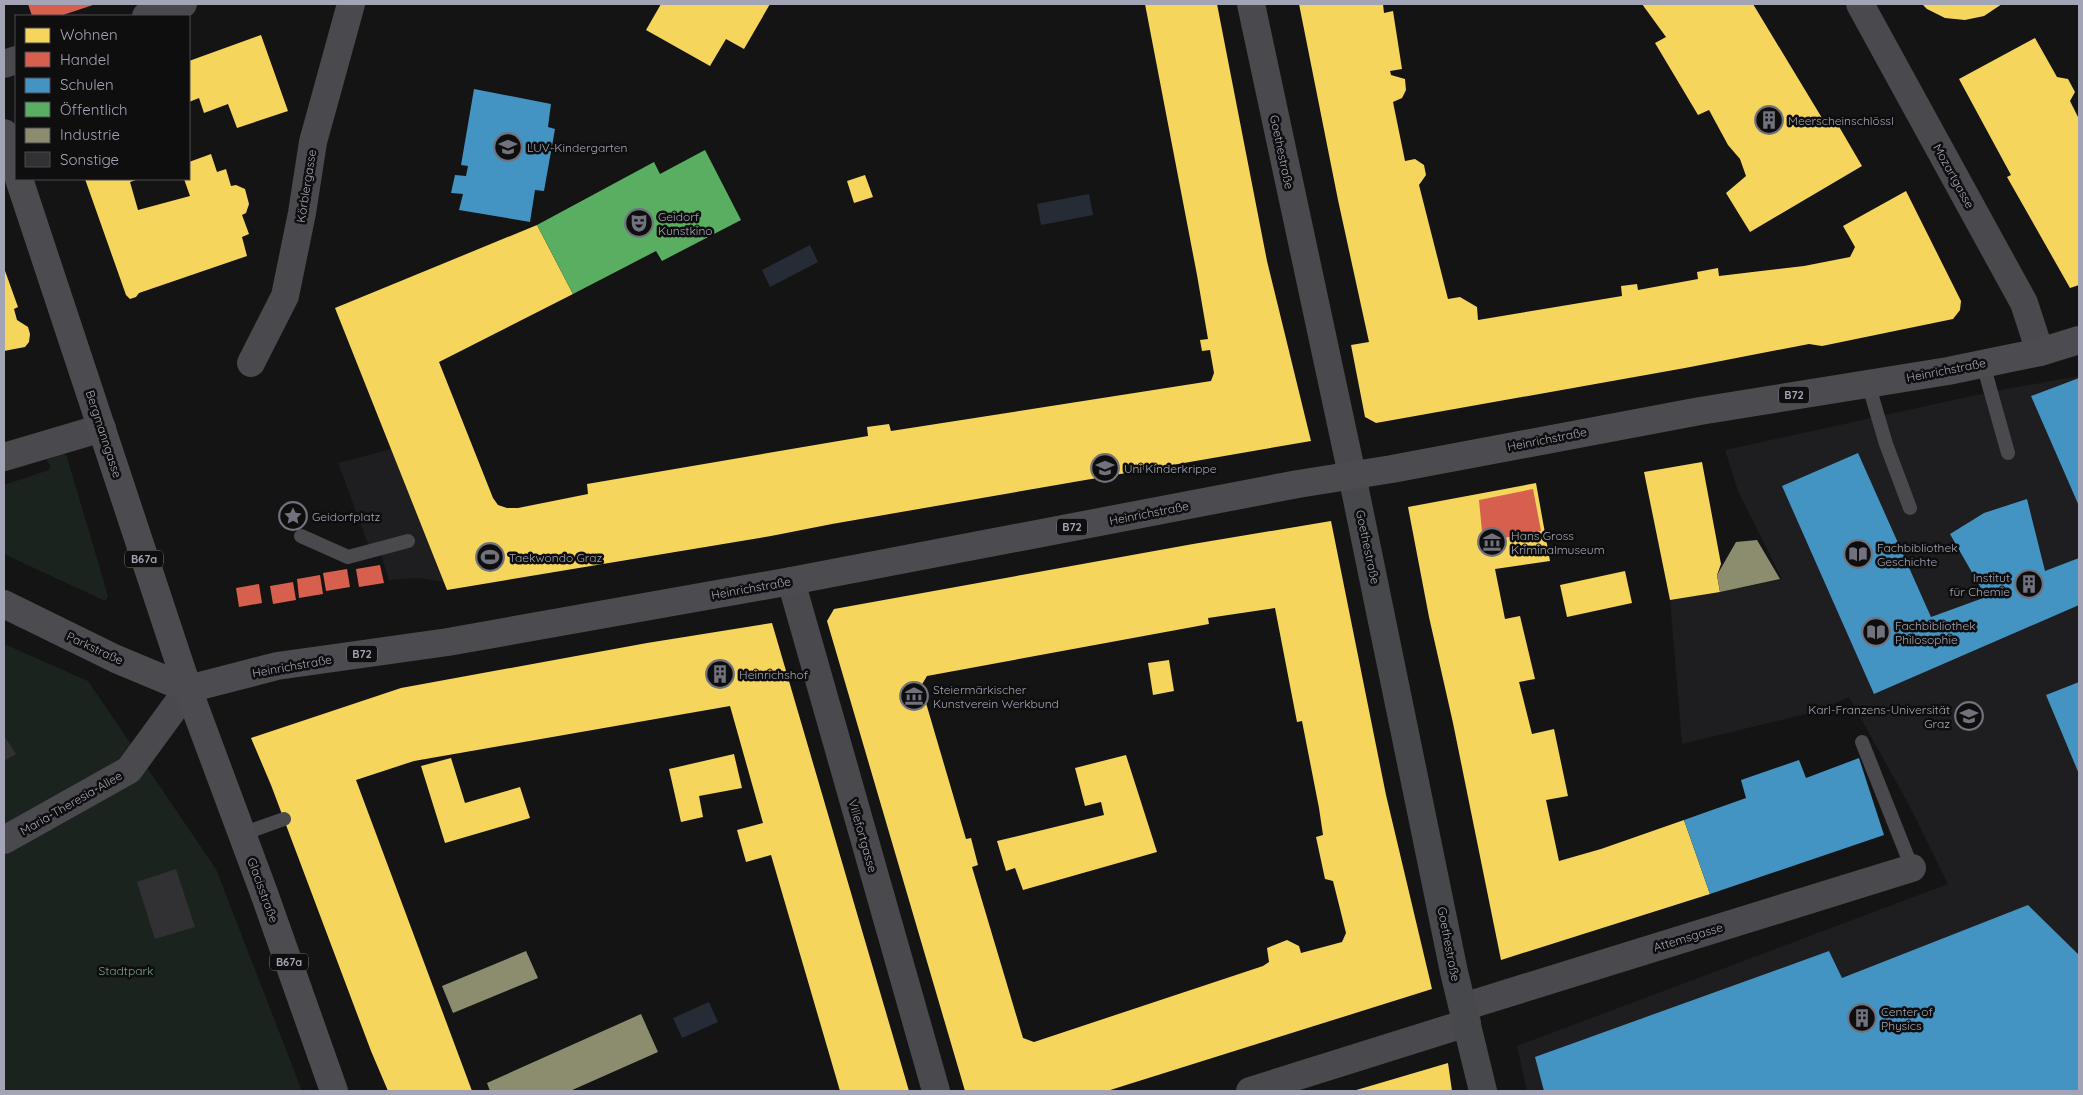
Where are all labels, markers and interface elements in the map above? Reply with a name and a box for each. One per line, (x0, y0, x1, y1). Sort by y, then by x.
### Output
legend (15, 15, 190, 180)
text: Wohnen (60, 25, 118, 44)
text: Handel (60, 50, 110, 69)
text: Schulen (60, 75, 114, 94)
text: Öffentlich (60, 100, 127, 119)
building icon: Meerscheinschlössl (1754, 105, 1784, 135)
place label: Meerscheinschlössl (1788, 113, 1894, 128)
street label: Goethestraße (1267, 114, 1297, 191)
text: Industrie (60, 125, 120, 144)
school or university icon: LUV-Kindergarten (493, 132, 523, 162)
place label: LUV-Kindergarten (527, 140, 628, 155)
street label: Mozartgasse (1930, 141, 1978, 211)
street label: Körblergasse (293, 148, 319, 224)
text: Sonstige (60, 150, 119, 169)
theatre icon: Geidorf Kunstkino (624, 208, 654, 238)
place label: Geidorf Kunstkino (658, 209, 713, 238)
street label: Heinrichstraße (1905, 355, 1987, 385)
road number: B72 (1779, 386, 1809, 404)
street label: Bergmanngasse (83, 388, 125, 480)
street label: Heinrichstraße (1506, 424, 1588, 454)
school or university icon: Uni Kinderkrippe (1090, 453, 1120, 483)
place label: Uni Kinderkrippe (1124, 461, 1217, 476)
street label: Heinrichstraße (1108, 498, 1190, 528)
place icon: Geidorfplatz (278, 501, 308, 531)
place label: Geidorfplatz (312, 509, 381, 524)
street label: Goethestraße (1353, 509, 1383, 586)
road number: B72 (1057, 518, 1087, 536)
museum icon: Hans Gross Kriminalmuseum (1477, 527, 1507, 557)
place label: Hans Gross Kriminalmuseum (1511, 528, 1605, 557)
library icon: Fachbibliothek Geschichte (1843, 539, 1873, 569)
place label: Fachbibliothek Geschichte (1877, 540, 1958, 569)
sports icon: Taekwondo Graz (475, 542, 505, 572)
road number: B67a (125, 550, 163, 568)
place label: Taekwondo Graz (509, 550, 603, 565)
building icon: Institut für Chemie (2014, 569, 2044, 599)
place label: Institut für Chemie (1949, 570, 2010, 599)
street label: Heinrichstraße (710, 574, 792, 602)
library icon: Fachbibliothek Philosophie (1861, 617, 1891, 647)
place label: Fachbibliothek Philosophie (1895, 618, 1976, 647)
street label: Parkstraße (64, 628, 126, 668)
road number: B72 (347, 646, 377, 662)
street label: Heinrichstraße (251, 652, 333, 680)
building icon: Heinrichshof (705, 659, 735, 689)
place label: Heinrichshof (739, 667, 809, 682)
museum icon: Steiermärkischer Kunstverein Werkbund (899, 681, 929, 711)
place label: Steiermärkischer Kunstverein Werkbund (933, 682, 1059, 711)
school or university icon: Karl-Franzens-Universität Graz (1954, 701, 1984, 731)
place label: Karl-Franzens-Universität Graz (1808, 702, 1950, 731)
street label: Maria-Theresia-Allee (17, 768, 125, 838)
street label: Villefortgasse (845, 798, 881, 874)
street label: Glacisstraße (244, 855, 282, 925)
street label: Goethestraße (1434, 905, 1464, 983)
street label: Attemsgasse (1651, 919, 1725, 955)
road number: B67a (270, 954, 308, 970)
park label: Stadtpark (98, 963, 154, 978)
building icon: Center of Physics (1847, 1003, 1877, 1033)
place label: Center of Physics (1881, 1004, 1933, 1033)

